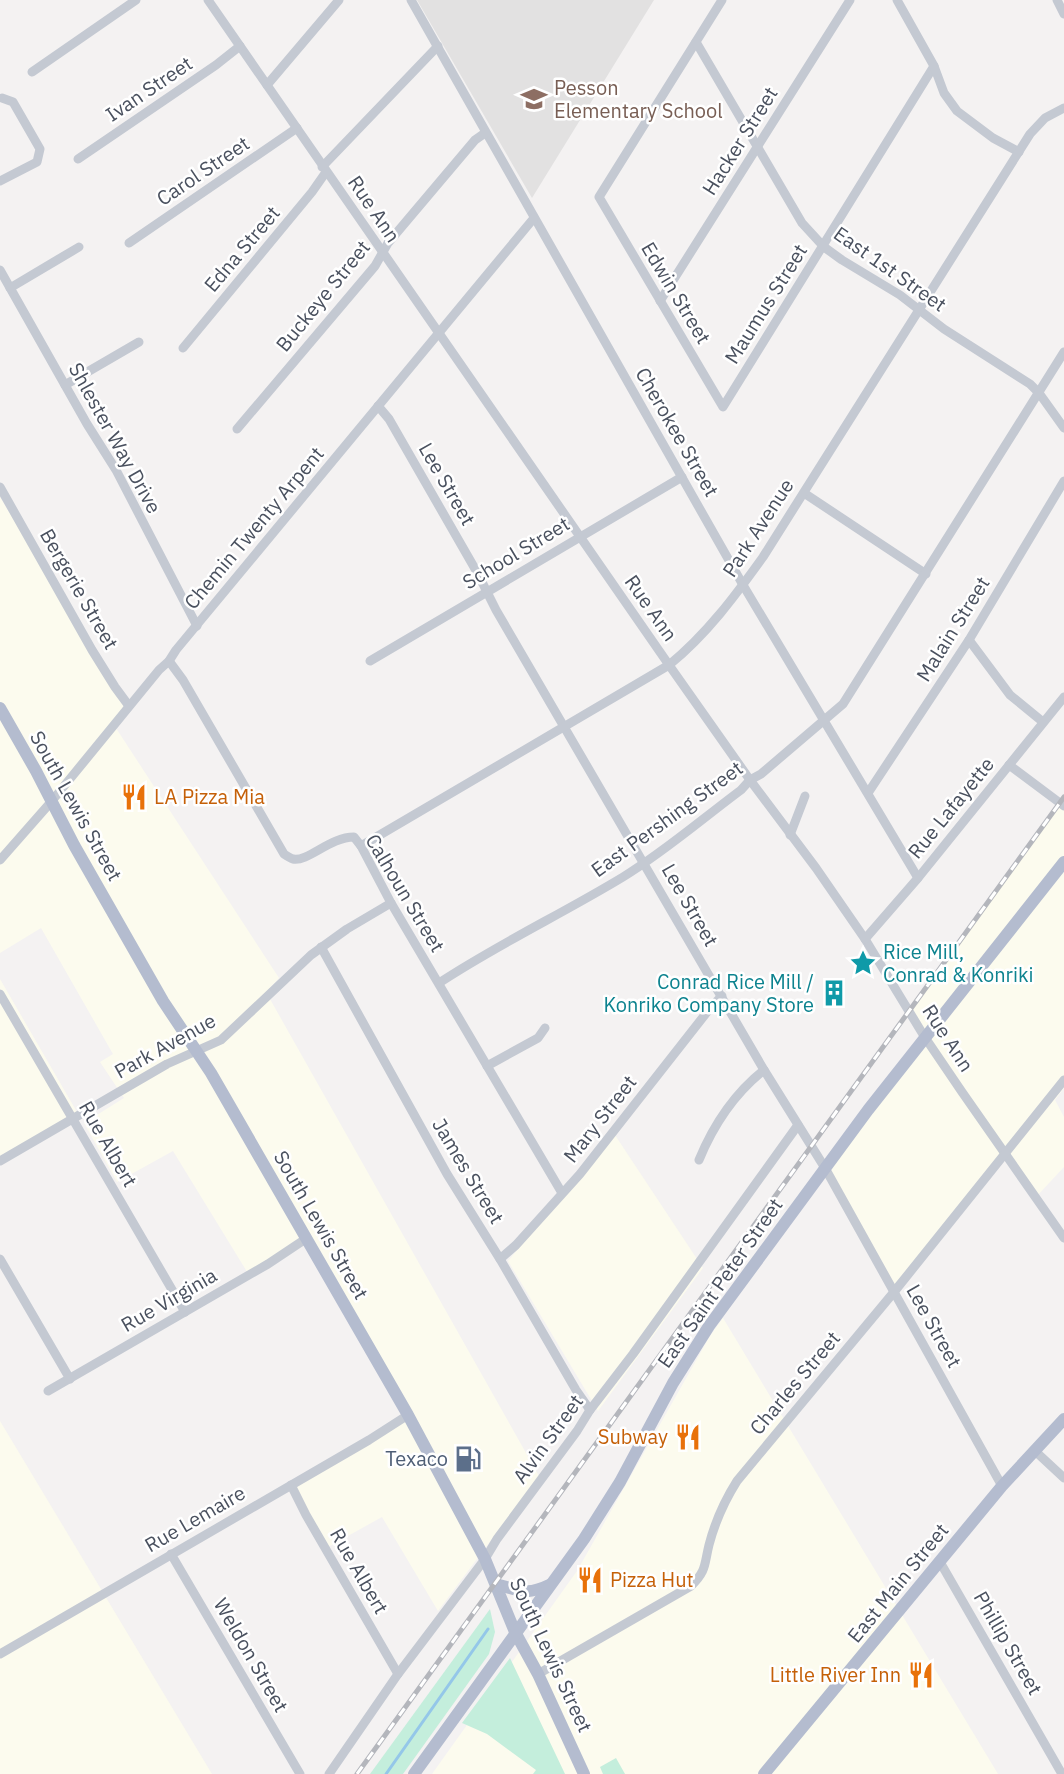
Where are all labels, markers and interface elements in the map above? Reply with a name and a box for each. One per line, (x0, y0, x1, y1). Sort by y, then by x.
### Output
street label: Ivan Street (100, 50, 197, 128)
place label: Pesson Elementary School (554, 74, 723, 124)
street label: Hacker Street (696, 81, 784, 200)
school or university icon: Pesson Elementary School (519, 84, 549, 114)
street label: Carol Street (151, 130, 254, 212)
street label: Rue Ann (342, 170, 407, 248)
street label: Edna Street (198, 200, 286, 297)
street label: East 1st Street (829, 220, 952, 317)
street label: Buckeye Street (269, 234, 376, 357)
street label: Edwin Street (635, 237, 717, 349)
street label: Maumus Street (718, 239, 813, 369)
street label: Shlester Way Drive (63, 358, 168, 518)
street label: Cherokee Street (630, 362, 725, 501)
street label: Lee Street (413, 437, 482, 530)
street label: Chemin Twenty Arpent (178, 441, 330, 615)
street label: Park Avenue (716, 473, 799, 582)
street label: School Street (457, 510, 574, 595)
street label: Bergerie Street (34, 523, 125, 654)
street label: Rue Ann (619, 569, 684, 646)
street label: Malain Street (910, 571, 996, 686)
street label: South Lewis Street (24, 726, 129, 886)
street label: Rue Lafayette (901, 751, 1000, 864)
street label: East Pershing Street (585, 754, 748, 883)
restaurant icon: LA Pizza Mia (119, 782, 149, 812)
place label: LA Pizza Mia (154, 783, 265, 810)
street label: Calhoun Street (360, 829, 451, 957)
street label: Lee Street (656, 858, 725, 951)
place label: Rice Mill, Conrad & Konriki (883, 938, 1033, 988)
place icon: Rice Mill, Conrad & Konriki (848, 948, 878, 978)
place label: Conrad Rice Mill / Konriko Company Store (604, 968, 814, 1018)
building icon: Conrad Rice Mill / Konriko Company Store (819, 978, 849, 1008)
street label: Rue Ann (917, 999, 980, 1077)
street label: Park Avenue (109, 1007, 220, 1085)
street label: Mary Street (557, 1069, 642, 1168)
street label: Rue Albert (73, 1096, 144, 1192)
street label: James Street (426, 1113, 511, 1229)
street label: South Lewis Street (268, 1145, 375, 1304)
street label: East Saint Peter Street (651, 1192, 788, 1373)
street label: Rue Virginia (116, 1261, 222, 1338)
street label: Lee Street (900, 1279, 968, 1372)
street label: Charles Street (743, 1325, 846, 1440)
street label: Alvin Street (506, 1389, 589, 1489)
restaurant icon: Subway (673, 1422, 703, 1452)
place label: Subway (598, 1423, 668, 1450)
fuel station icon: Texaco (453, 1444, 483, 1474)
place label: Texaco (385, 1445, 448, 1472)
street label: Rue Lemaire (139, 1479, 250, 1558)
street label: East Main Street (841, 1517, 954, 1648)
street label: Rue Albert (324, 1523, 395, 1619)
restaurant icon: Pizza Hut (575, 1565, 605, 1595)
place label: Pizza Hut (610, 1566, 694, 1593)
street label: South Lewis Street (504, 1573, 599, 1736)
street label: Phillip Street (968, 1586, 1049, 1699)
street label: Weldon Street (208, 1593, 295, 1717)
restaurant icon: Little River Inn (906, 1660, 936, 1690)
place label: Little River Inn (770, 1661, 901, 1688)

